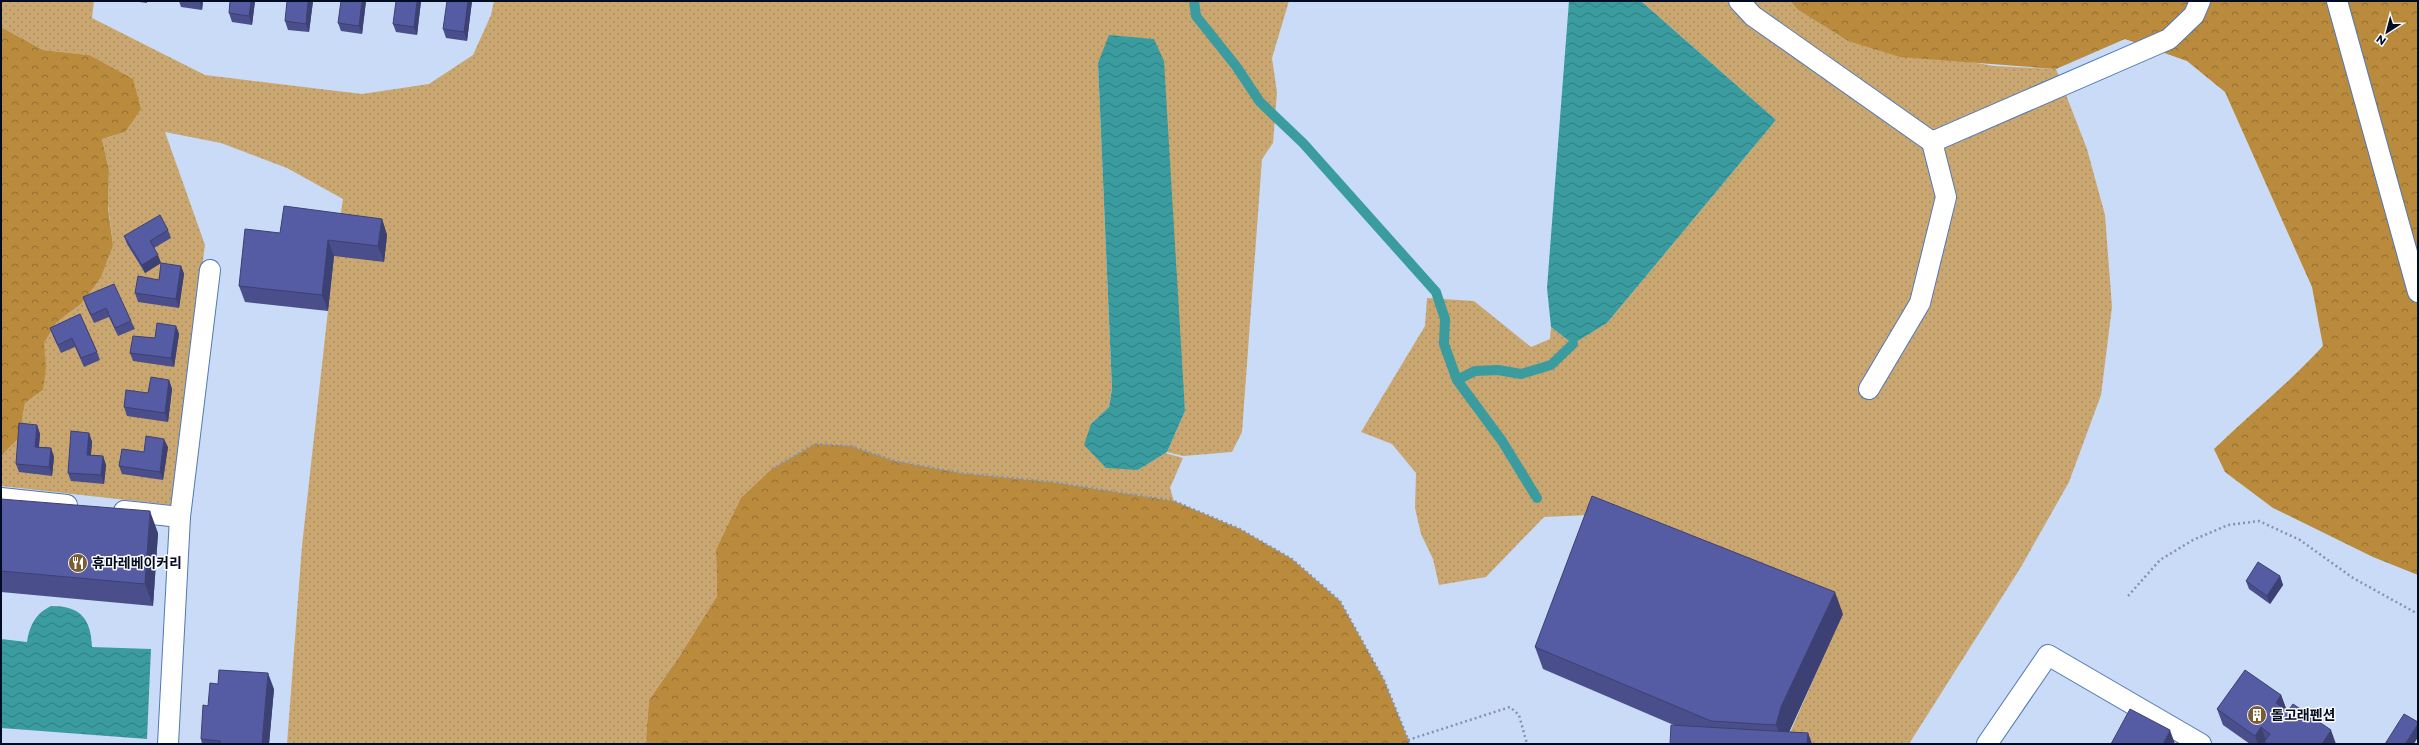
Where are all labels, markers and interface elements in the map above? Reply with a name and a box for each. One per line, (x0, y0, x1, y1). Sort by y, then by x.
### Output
north arrow (2367, 12, 2407, 52)
text: N (2373, 32, 2389, 48)
restaurant icon: 휴마레베이커리 (67, 552, 89, 574)
place label: 휴마레베이커리 (92, 554, 182, 572)
building icon: 돌고래펜션 (2246, 704, 2268, 726)
place label: 돌고래펜션 (2271, 706, 2335, 724)

